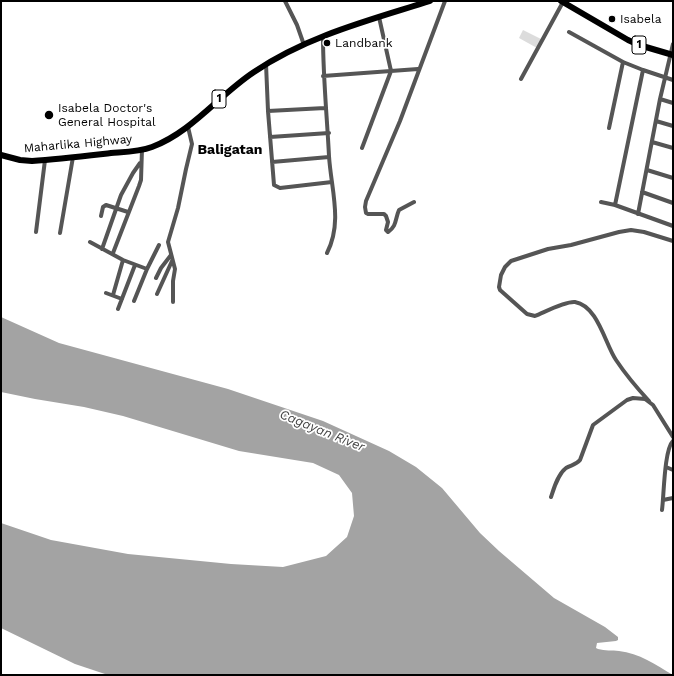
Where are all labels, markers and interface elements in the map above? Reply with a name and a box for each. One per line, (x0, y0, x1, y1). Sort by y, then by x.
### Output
place label: Isabela (620, 12, 661, 26)
marker: Isabela (607, 14, 617, 24)
place label: Landbank (335, 36, 392, 50)
road number: 1 (632, 36, 646, 54)
marker: Landbank (322, 38, 332, 48)
road number: 1 (212, 90, 226, 108)
place label: Isabela Doctor's General Hospital (58, 101, 156, 129)
marker: Isabela Doctor's General Hospital (43, 109, 55, 121)
street label: Maharlika Highway (23, 132, 133, 156)
district label: Baligatan (197, 142, 263, 158)
water label: Cagayan River (277, 407, 367, 455)

